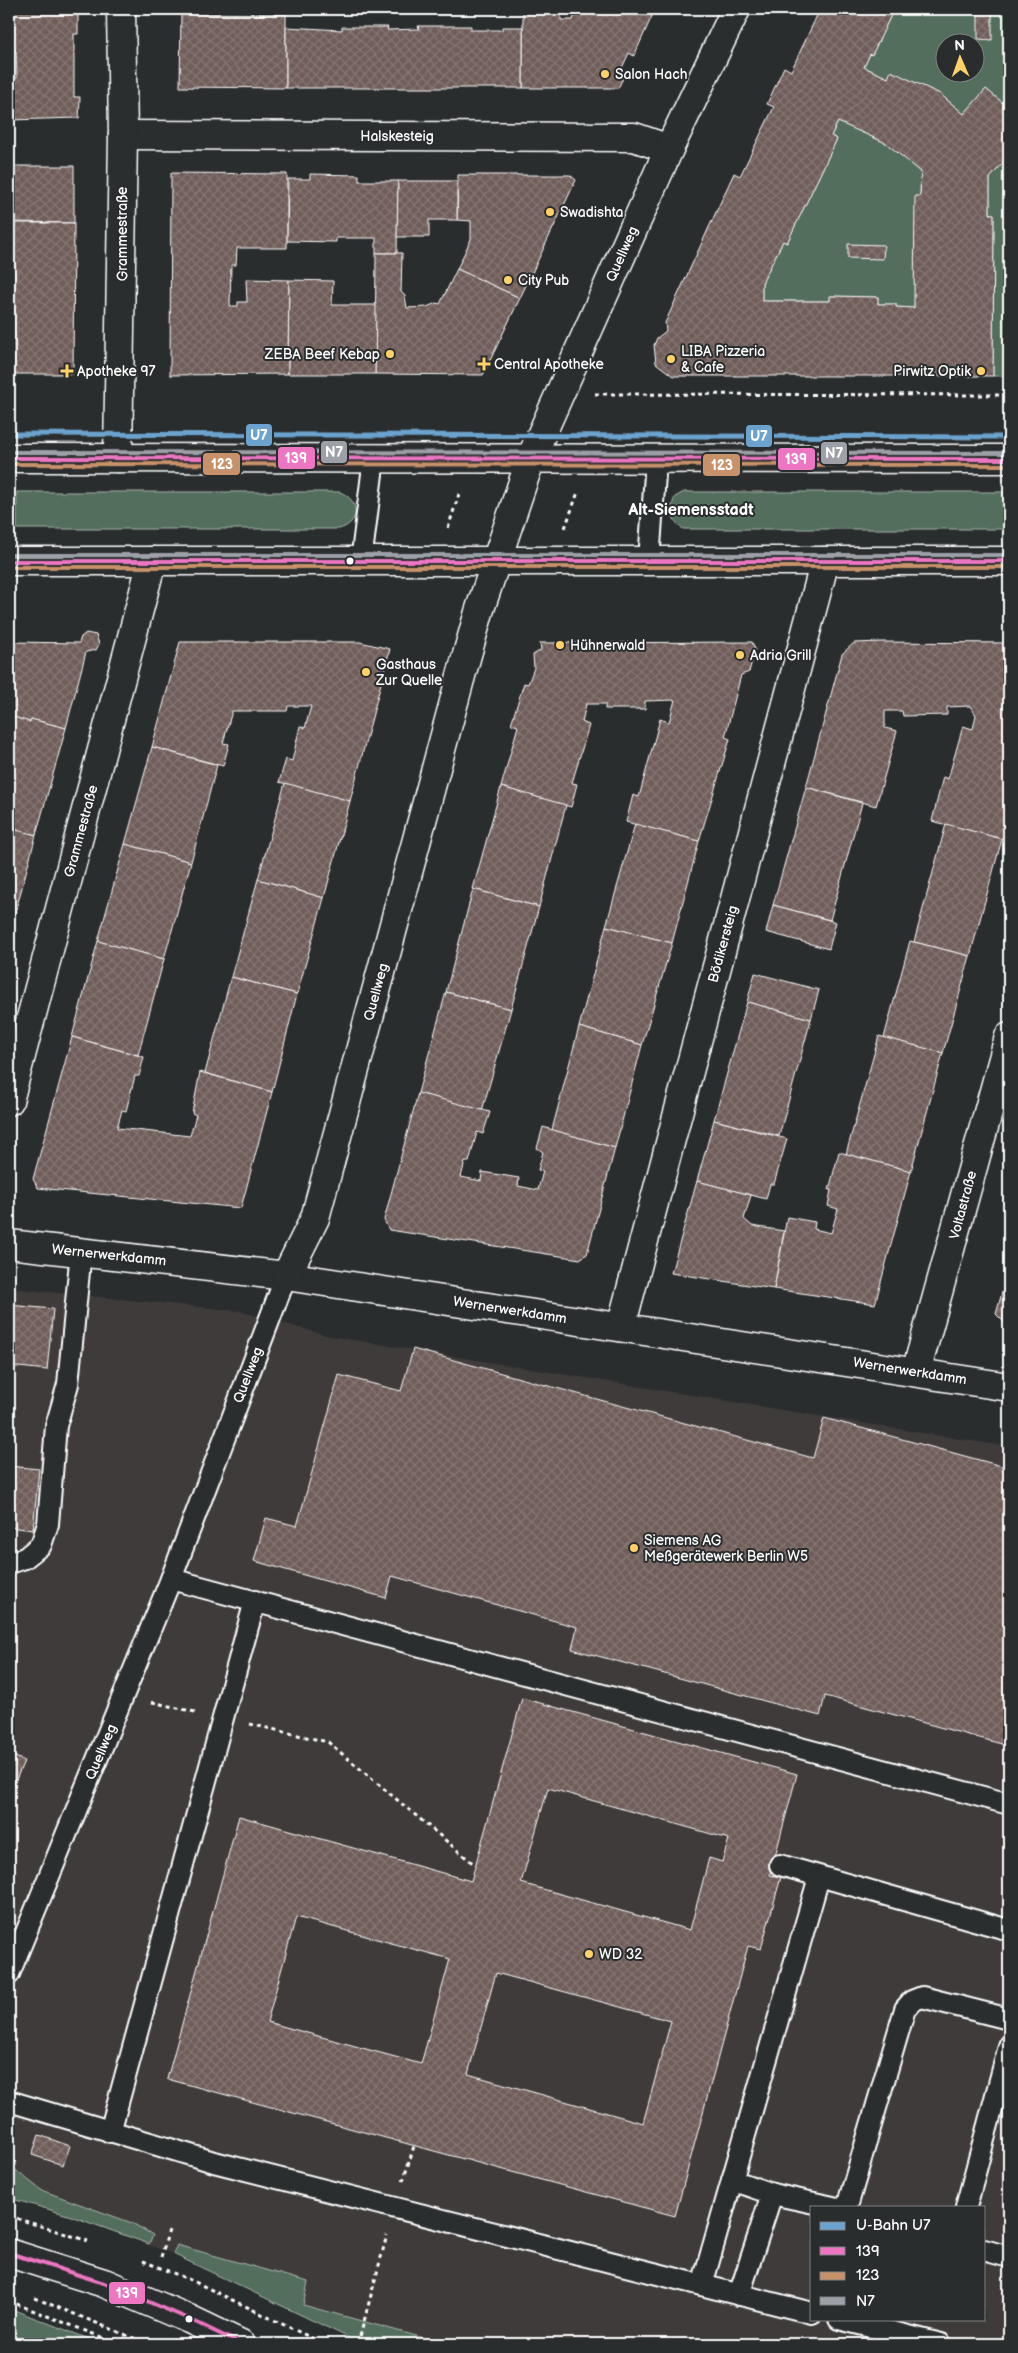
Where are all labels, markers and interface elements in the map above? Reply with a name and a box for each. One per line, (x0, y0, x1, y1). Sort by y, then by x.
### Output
north arrow (936, 32, 986, 82)
text: N (954, 37, 965, 54)
place label: Salon Hach (615, 66, 688, 83)
marker: Salon Hach (599, 68, 611, 80)
street label: Halskesteig (360, 128, 434, 145)
street label: Grammestraße (114, 187, 131, 281)
place label: Swadishta (560, 204, 624, 221)
marker: Swadishta (544, 206, 556, 218)
street label: Quellweg (602, 224, 642, 284)
place label: City Pub (518, 272, 569, 289)
marker: City Pub (502, 274, 514, 286)
place label: LIBA Pizzeria & Cafe (681, 343, 765, 376)
place label: ZEBA Beef Kebap (264, 346, 380, 363)
marker: ZEBA Beef Kebap (384, 348, 396, 360)
marker: LIBA Pizzeria & Cafe (665, 353, 677, 365)
place label: Central Apotheke (494, 356, 604, 373)
marker: Central Apotheke (478, 358, 490, 370)
place label: Apotheke 97 (77, 363, 156, 380)
place label: Pirwitz Optik (893, 363, 971, 380)
marker: Apotheke 97 (61, 365, 73, 377)
marker: Pirwitz Optik (975, 365, 987, 377)
line badge: U7 (245, 423, 273, 447)
line badge: U7 (745, 424, 773, 448)
text: U7 (250, 427, 268, 444)
text: U7 (750, 428, 768, 445)
line badge: N7 (320, 440, 348, 464)
line badge: N7 (820, 441, 848, 465)
text: N7 (325, 444, 343, 461)
text: N7 (825, 445, 843, 462)
line badge: 139 (277, 446, 316, 470)
line badge: 139 (777, 447, 816, 471)
text: 139 (285, 450, 307, 467)
text: 139 (785, 451, 807, 468)
line badge: 123 (202, 452, 241, 476)
line badge: 123 (702, 453, 741, 477)
text: 123 (211, 456, 233, 473)
text: 123 (711, 457, 733, 474)
district label: Alt-Siemensstadt (627, 501, 754, 520)
unlabelled marker (345, 556, 355, 566)
place label: Hühnerwald (570, 637, 645, 654)
marker: Hühnerwald (554, 639, 566, 651)
place label: Adria Grill (750, 647, 811, 664)
marker: Adria Grill (734, 649, 746, 661)
place label: Gasthaus Zur Quelle (375, 656, 442, 689)
marker: Gasthaus Zur Quelle (360, 666, 372, 678)
street label: Grammestraße (61, 783, 101, 879)
street label: Bödikersteig (705, 904, 741, 984)
street label: Quellweg (360, 961, 392, 1023)
street label: Voltastraße (946, 1169, 980, 1241)
street label: Wernerwerkdamm (51, 1241, 167, 1269)
street label: Wernerwerkdamm (452, 1293, 568, 1327)
street label: Quellweg (230, 1344, 266, 1406)
street label: Wernerwerkdamm (852, 1354, 968, 1388)
place label: Siemens AG Meßgerätewerk Berlin W5 (644, 1532, 808, 1565)
marker: Siemens AG Meßgerätewerk Berlin W5 (628, 1542, 640, 1554)
street label: Quellweg (82, 1722, 120, 1782)
place label: WD 32 (599, 1946, 643, 1963)
marker: WD 32 (583, 1948, 595, 1960)
legend (810, 2206, 986, 2320)
text: U-Bahn U7 (856, 2216, 931, 2235)
text: 139 (856, 2242, 880, 2261)
text: 123 (856, 2266, 880, 2285)
line badge: 139 (108, 2281, 146, 2305)
text: 139 (116, 2285, 138, 2302)
text: N7 (856, 2292, 875, 2311)
unlabelled marker (184, 2314, 194, 2324)

